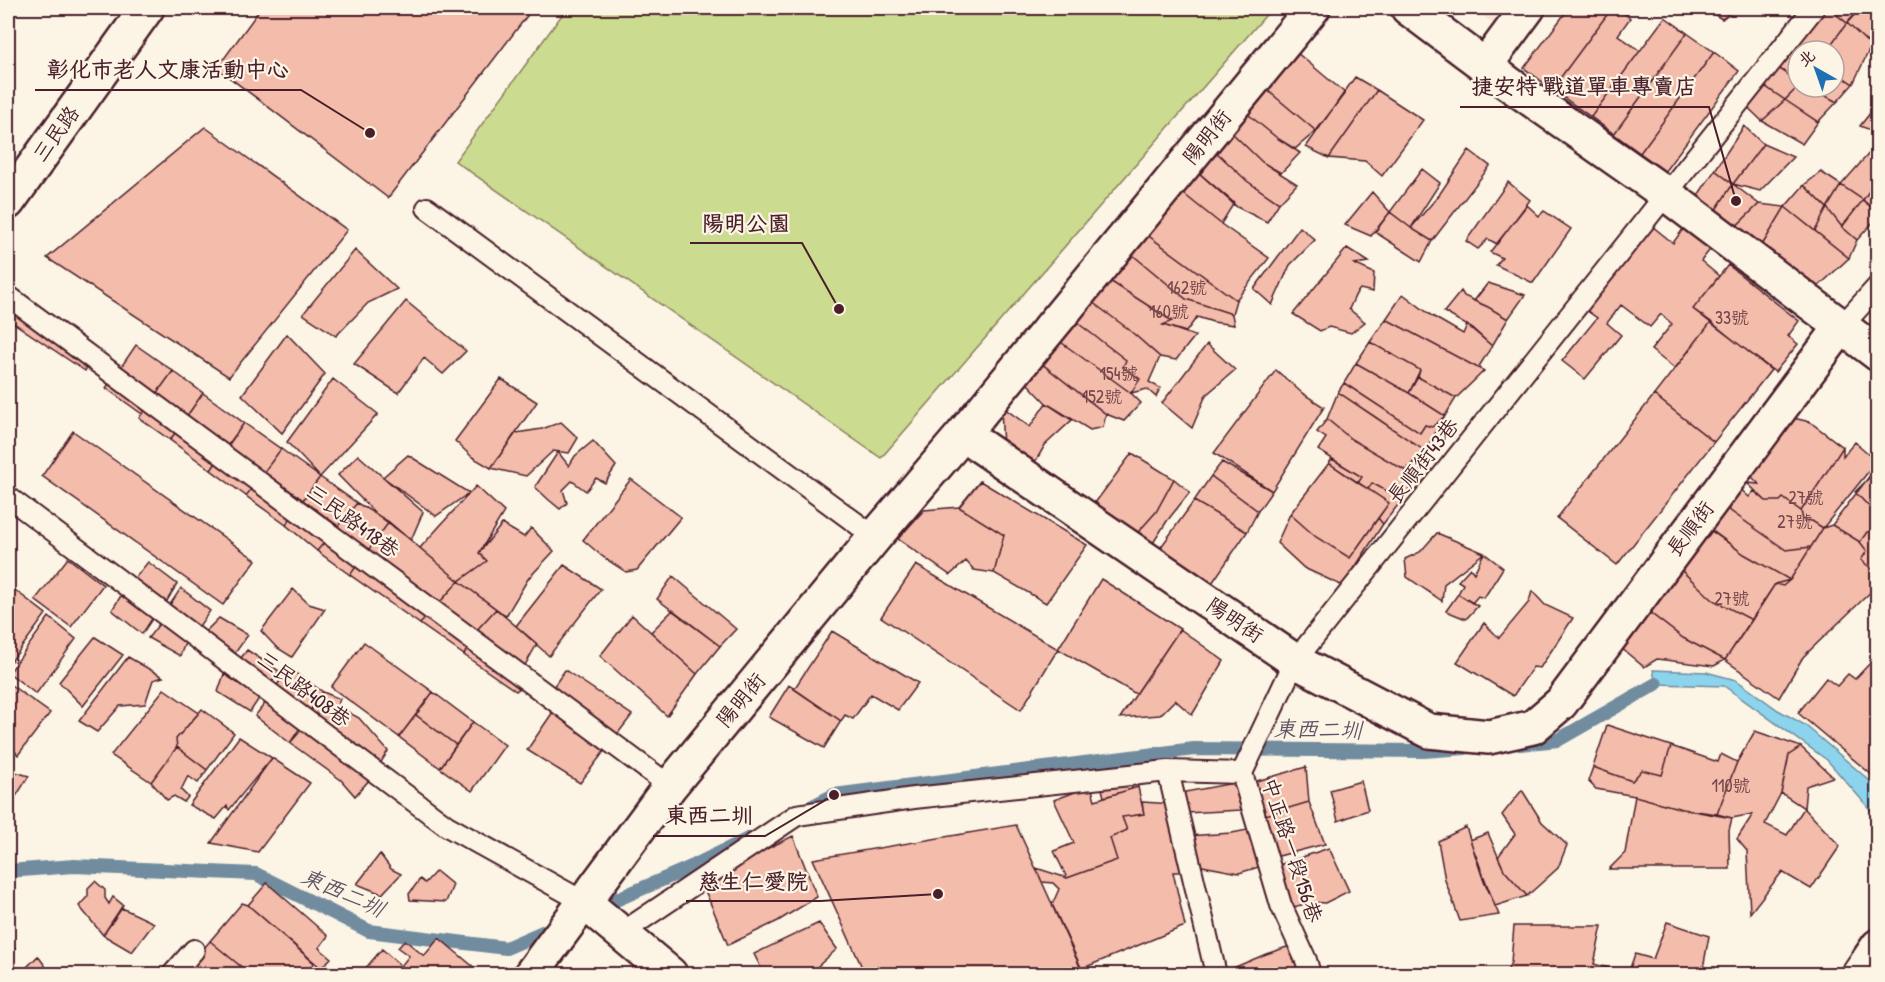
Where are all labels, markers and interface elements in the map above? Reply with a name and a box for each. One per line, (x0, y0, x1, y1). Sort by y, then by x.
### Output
north arrow (1786, 39, 1846, 99)
text: 北 (1793, 44, 1820, 71)
callout: 彰化市老人文康活動中心 (35, 50, 301, 90)
text: 彰化市老人文康活動中心 (47, 54, 289, 84)
callout: 捷安特 戰道單車專賣店 (1460, 67, 1709, 107)
text: 捷安特 戰道單車專賣店 (1471, 71, 1697, 101)
street label: 三民路 (25, 100, 86, 168)
street label: 陽明街 (1176, 103, 1238, 170)
callout: 陽明公園 (690, 203, 802, 243)
text: 陽明公園 (702, 208, 790, 238)
house number: 162號 (1167, 275, 1207, 300)
house number: 160號 (1149, 299, 1189, 324)
house number: 33號 (1715, 305, 1749, 330)
house number: 154號 (1100, 361, 1138, 386)
house number: 152號 (1082, 384, 1122, 409)
street label: 長順街43巷 (1380, 412, 1465, 510)
street label: 三民路418巷 (301, 477, 406, 564)
house number: 27號 (1788, 485, 1824, 510)
street label: 長順街 (1659, 495, 1720, 563)
house number: 27號 (1777, 509, 1813, 534)
house number: 27號 (1714, 586, 1750, 611)
street label: 陽明街 (1201, 590, 1270, 649)
street label: 三民路408巷 (251, 644, 357, 733)
street label: 陽明街 (709, 666, 772, 733)
water label: 東西二圳 (1274, 713, 1364, 745)
house number: 110號 (1711, 773, 1751, 798)
street label: 中正路一段156巷 (1255, 774, 1330, 926)
callout: 東西二圳 (653, 796, 765, 836)
text: 東西二圳 (665, 800, 753, 830)
water label: 東西二圳 (297, 860, 391, 924)
callout: 慈生仁愛院 (686, 861, 820, 901)
text: 慈生仁愛院 (698, 866, 808, 896)

